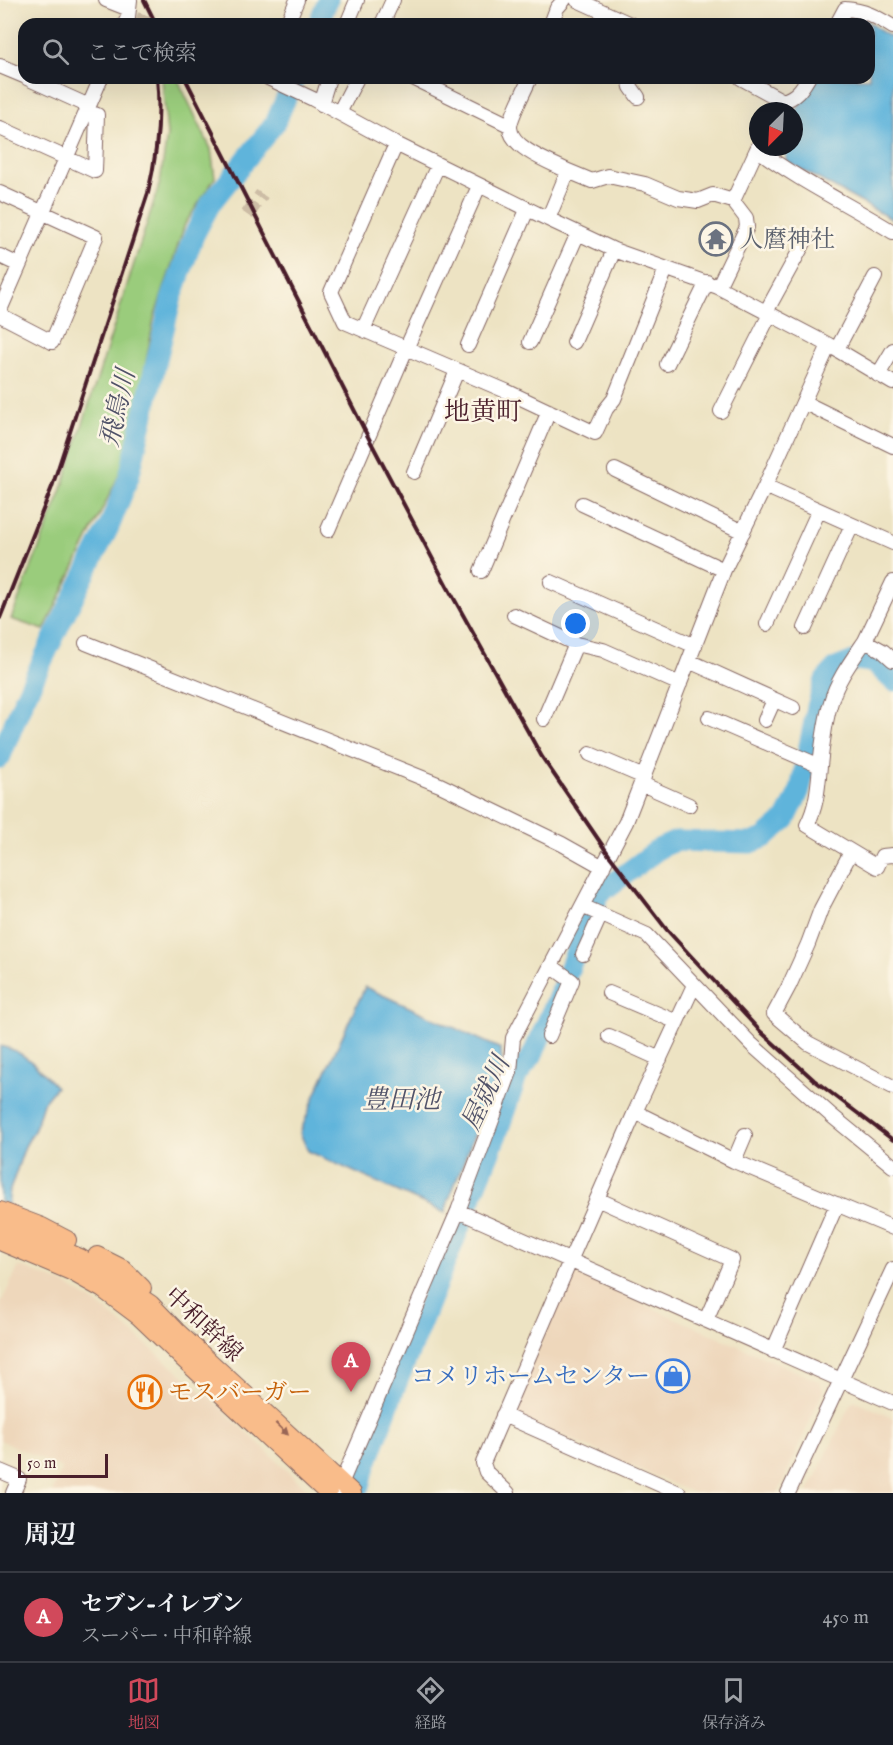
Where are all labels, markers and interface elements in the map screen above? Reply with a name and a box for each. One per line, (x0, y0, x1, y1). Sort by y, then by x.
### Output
search box (18, 18, 875, 84)
icon: search (39, 35, 72, 68)
text: ここで検索 (87, 40, 197, 68)
north arrow (749, 102, 803, 156)
temple icon: 人麿神社 (698, 221, 734, 257)
place label: 人麿神社 (739, 225, 835, 256)
water label: 飛鳥川 (94, 364, 144, 450)
district label: 地黄町 (444, 396, 522, 429)
your location (561, 609, 590, 638)
water label: 屋就川 (455, 1049, 519, 1136)
water label: 豊田池 (362, 1084, 443, 1117)
street label: 中和幹線 (157, 1281, 249, 1369)
pin: A (332, 1342, 370, 1392)
shop icon: コメリホームセンター (655, 1358, 691, 1394)
place label: コメリホームセンター (411, 1362, 650, 1393)
restaurant icon: モスバーガー (127, 1374, 163, 1410)
place label: モスバーガー (168, 1378, 312, 1409)
one-way arrow (274, 1422, 289, 1435)
scale bar (18, 1451, 108, 1478)
text: 50 m (27, 1454, 56, 1474)
text: 周辺 (24, 1519, 76, 1552)
text: セブン-イレブン (81, 1591, 243, 1619)
text: A (37, 1605, 50, 1630)
text: 450 m (822, 1605, 869, 1630)
text: スーパー · 中和幹線 (81, 1624, 252, 1649)
tab: 地図 (127, 1674, 160, 1734)
tab: 経路 (414, 1674, 447, 1734)
tab: 保存済み (702, 1674, 766, 1734)

